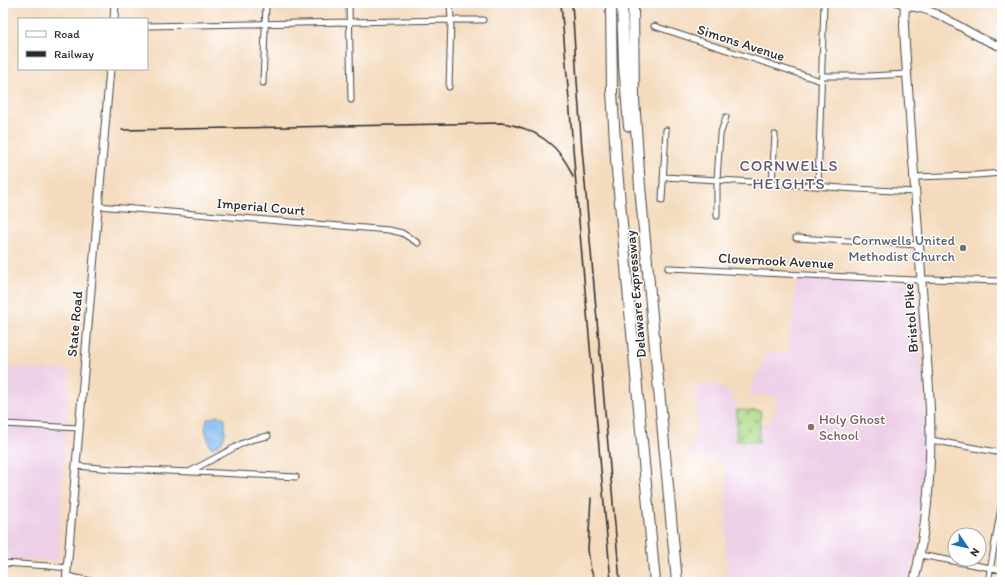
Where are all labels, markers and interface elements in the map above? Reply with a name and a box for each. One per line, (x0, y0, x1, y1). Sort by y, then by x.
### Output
legend (18, 18, 148, 70)
street label: Simons Avenue (695, 21, 787, 65)
text: Road (54, 27, 80, 41)
text: Railway (54, 47, 94, 61)
district label: CORNWELLS HEIGHTS (739, 156, 839, 193)
street label: Imperial Court (216, 195, 306, 219)
street label: Delaware Expressway (622, 229, 650, 359)
place label: Cornwells United Methodist Church (848, 232, 956, 265)
marker: Cornwells United Methodist Church (958, 243, 968, 253)
street label: Clovernook Avenue (718, 249, 835, 273)
street label: Bristol Pike (900, 283, 922, 353)
street label: State Road (64, 290, 86, 358)
place label: Holy Ghost School (819, 411, 885, 444)
marker: Holy Ghost School (806, 422, 816, 432)
north arrow (947, 527, 987, 567)
text: N (967, 546, 982, 559)

